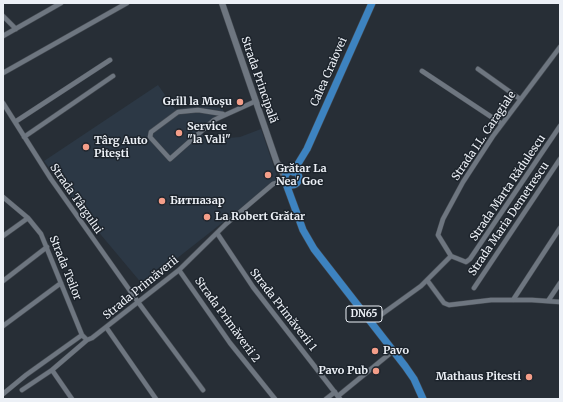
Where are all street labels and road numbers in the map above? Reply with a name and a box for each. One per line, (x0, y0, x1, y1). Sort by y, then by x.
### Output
street label: Strada Principală (238, 35, 280, 125)
street label: Calea Craiovei (308, 36, 350, 108)
street label: Strada I.L. Caragiale (449, 89, 519, 183)
street label: Strada Marta Rădulescu (467, 132, 549, 244)
street label: Strada Maria Demetrescu (466, 160, 552, 278)
street label: Strada Târgului (47, 162, 105, 236)
street label: Strada Teilor (46, 234, 84, 302)
street label: Strada Primăverii (101, 254, 181, 322)
street label: Strada Primăverii 1 (247, 266, 319, 354)
street label: Strada Primăverii 2 (192, 275, 262, 365)
road number: DN65 (346, 306, 382, 322)

